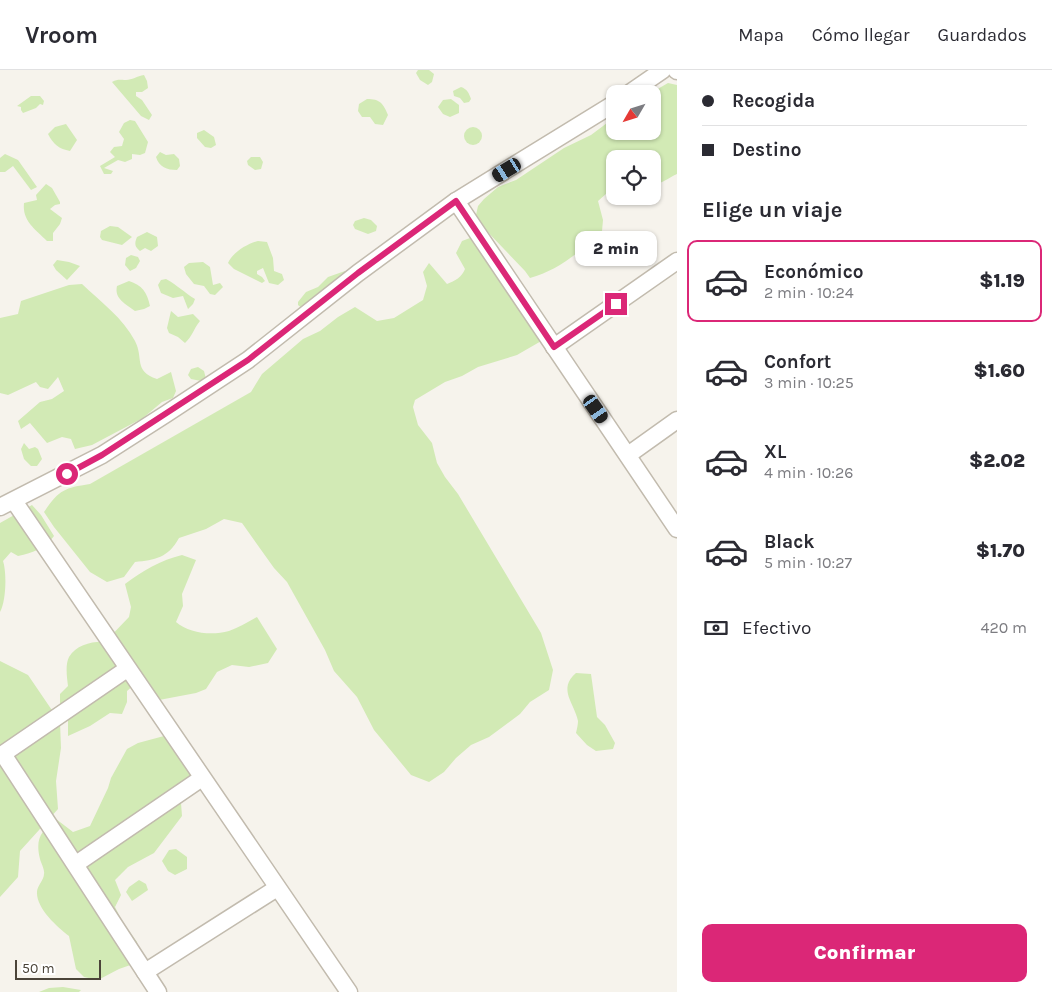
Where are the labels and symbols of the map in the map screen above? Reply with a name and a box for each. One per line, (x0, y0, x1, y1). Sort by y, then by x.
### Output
north arrow (606, 85, 661, 140)
car (490, 156, 523, 184)
callout: 2 min (575, 232, 657, 266)
route end (605, 293, 627, 315)
car (581, 392, 610, 426)
route start (56, 463, 78, 485)
scale bar (15, 957, 101, 980)

